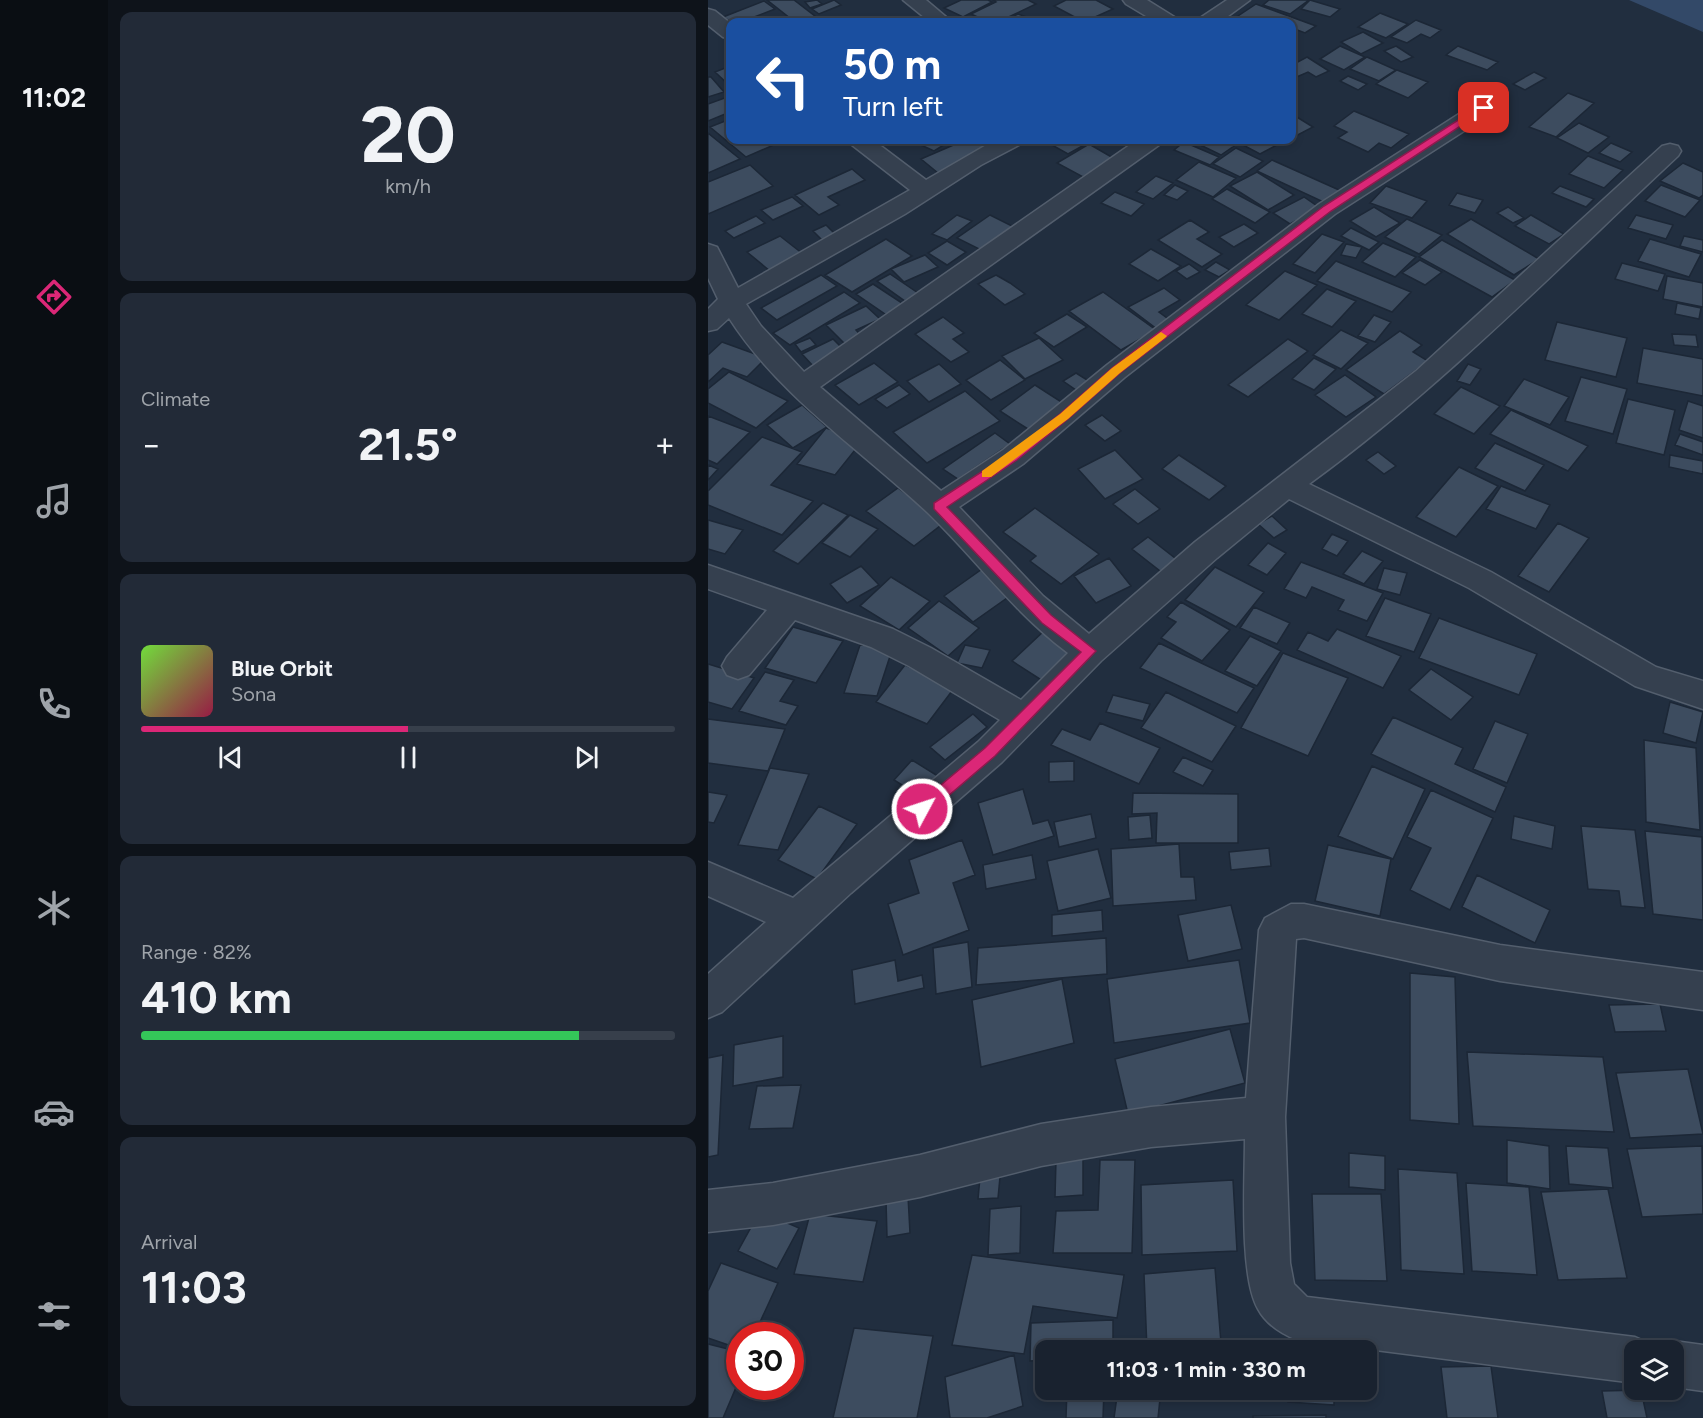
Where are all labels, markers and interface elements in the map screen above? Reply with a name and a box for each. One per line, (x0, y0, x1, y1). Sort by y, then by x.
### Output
text: 50 m (843, 39, 941, 90)
icon: left (744, 42, 822, 120)
text: 11:02 (22, 81, 86, 114)
pin (1458, 82, 1509, 133)
text: 20 (360, 88, 456, 182)
text: Turn left (843, 90, 943, 123)
icon: arrive (1467, 91, 1500, 124)
text: km/h (385, 174, 431, 198)
icon: directions (33, 276, 75, 318)
text: Climate (141, 387, 210, 411)
text: 21.5° (358, 417, 458, 471)
text: − (141, 425, 162, 464)
text: + (654, 425, 675, 464)
icon: music (33, 480, 75, 522)
text: Blue Orbit (231, 655, 333, 682)
text: Sona (231, 682, 276, 706)
icon: phone (33, 683, 75, 725)
icon: previous (214, 741, 247, 774)
icon: pause (392, 741, 425, 774)
icon: next (570, 741, 603, 774)
position arrow (890, 777, 954, 841)
icon: climate (33, 887, 75, 929)
text: Range · 82% (141, 940, 252, 964)
text: 410 km (141, 970, 292, 1024)
icon: car (33, 1091, 75, 1133)
text: Arrival (141, 1230, 197, 1254)
text: 11:03 (141, 1260, 247, 1314)
icon: filters (33, 1295, 75, 1337)
speed limit sign: 30 (726, 1322, 804, 1400)
map controls (1624, 1340, 1684, 1400)
button: layers (1624, 1340, 1684, 1400)
text: 11:03 · 1 min · 330 m (1106, 1356, 1306, 1383)

